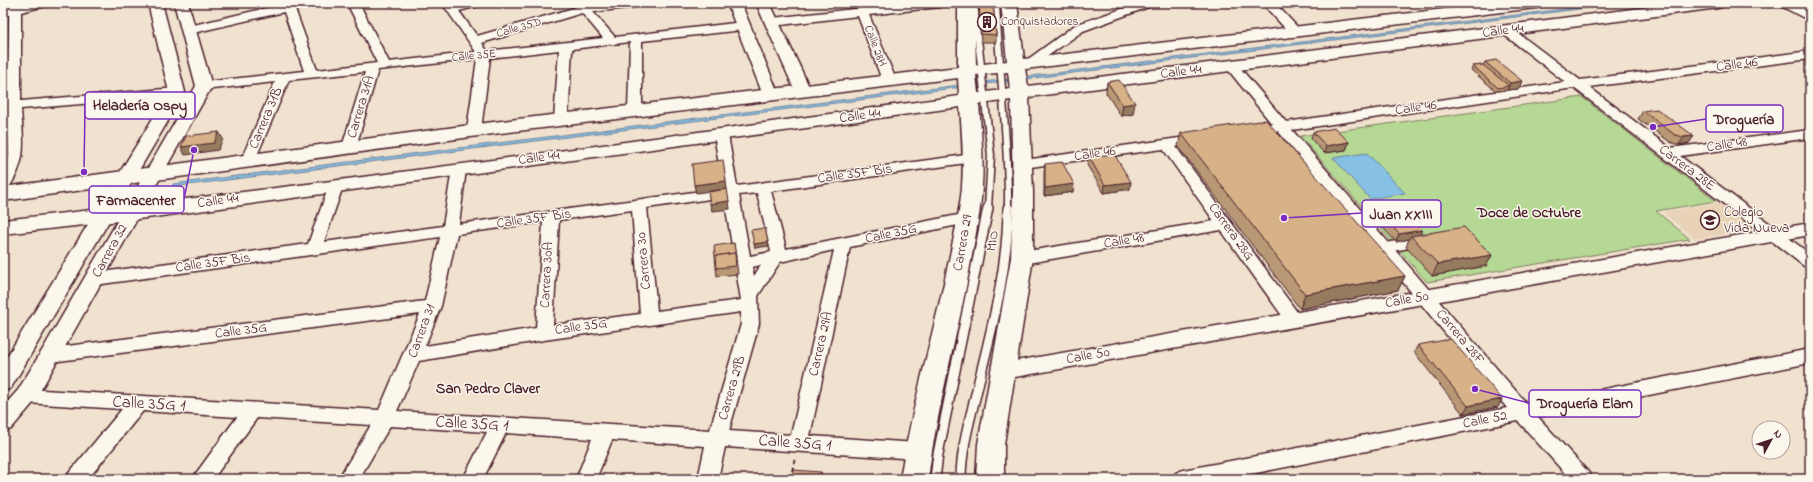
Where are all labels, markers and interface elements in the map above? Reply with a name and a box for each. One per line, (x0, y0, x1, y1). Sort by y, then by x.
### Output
building icon: Conquistadores (976, 11, 998, 33)
street label: Calle 35D (494, 13, 544, 43)
place label: Conquistadores (1001, 13, 1079, 31)
street label: Calle 44 (1481, 18, 1525, 44)
street label: Calle 28H (859, 23, 891, 69)
street label: Calle 35E (451, 45, 497, 67)
street label: Calle 46 (1715, 52, 1759, 78)
street label: Calle 44 (1159, 59, 1203, 85)
street label: Carrera 31A (342, 73, 380, 141)
street label: Carrera 31B (244, 84, 288, 152)
callout: Heladería Ospy (85, 92, 195, 119)
text: Heladería Ospy (93, 95, 188, 119)
street label: Calle 46 (1394, 95, 1438, 121)
street label: Calle 44 (838, 103, 882, 129)
callout: Droguería (1706, 105, 1783, 132)
text: Droguería (1713, 109, 1774, 133)
street label: Calle 48 (1705, 132, 1749, 158)
street label: Carrera 28E (1654, 140, 1720, 196)
street label: Calle 46 (1073, 141, 1117, 167)
street label: Calle 44 (517, 145, 561, 171)
street label: Calle 35F Bis (816, 158, 894, 190)
callout: Farmacenter (89, 186, 184, 213)
street label: Calle 44 (196, 188, 240, 214)
text: Farmacenter (95, 190, 176, 212)
street label: Carrera 28G (1203, 199, 1259, 265)
callout: Juan XXIII (1362, 200, 1441, 227)
district label: Doce de Octubre (1476, 202, 1582, 224)
place label: Colegio Vida Nueva (1723, 202, 1789, 239)
street label: Calle 35F Bis (495, 203, 573, 235)
text: Juan XXIII (1370, 204, 1433, 226)
school or university icon: Colegio Vida Nueva (1699, 209, 1721, 231)
street label: Carrera 29 (948, 212, 978, 273)
street label: Calle 35G (863, 218, 919, 250)
street label: Carrera 32 (87, 220, 133, 282)
street label: Calle 48 (1102, 227, 1146, 255)
street label: MIO (981, 229, 1005, 253)
street label: Carrera 30 (631, 231, 657, 291)
street label: Carrera 30A (535, 241, 559, 309)
street label: Calle 35F Bis (174, 247, 252, 279)
street label: Calle 50 (1384, 286, 1430, 314)
street label: Carrera 31 (403, 301, 442, 361)
street label: Carrera 28F (1430, 305, 1490, 369)
street label: Carrera 29A (803, 310, 839, 378)
street label: Calle 35G (554, 313, 609, 341)
street label: Calle 35G (214, 317, 268, 345)
street label: Calle 50 (1065, 342, 1111, 370)
street label: Carrera 29B (713, 353, 751, 423)
district label: San Pedro Claver (436, 378, 541, 400)
street label: Calle 35G 1 (112, 390, 187, 418)
callout: Droguería Elam (1529, 390, 1641, 417)
text: Droguería Elam (1536, 393, 1633, 417)
street label: Calle 52 (1461, 405, 1509, 435)
street label: Calle 35G 1 (435, 410, 510, 438)
north arrow (1751, 420, 1791, 460)
text: N (1769, 426, 1786, 442)
street label: Calle 35G 1 (758, 428, 833, 458)

